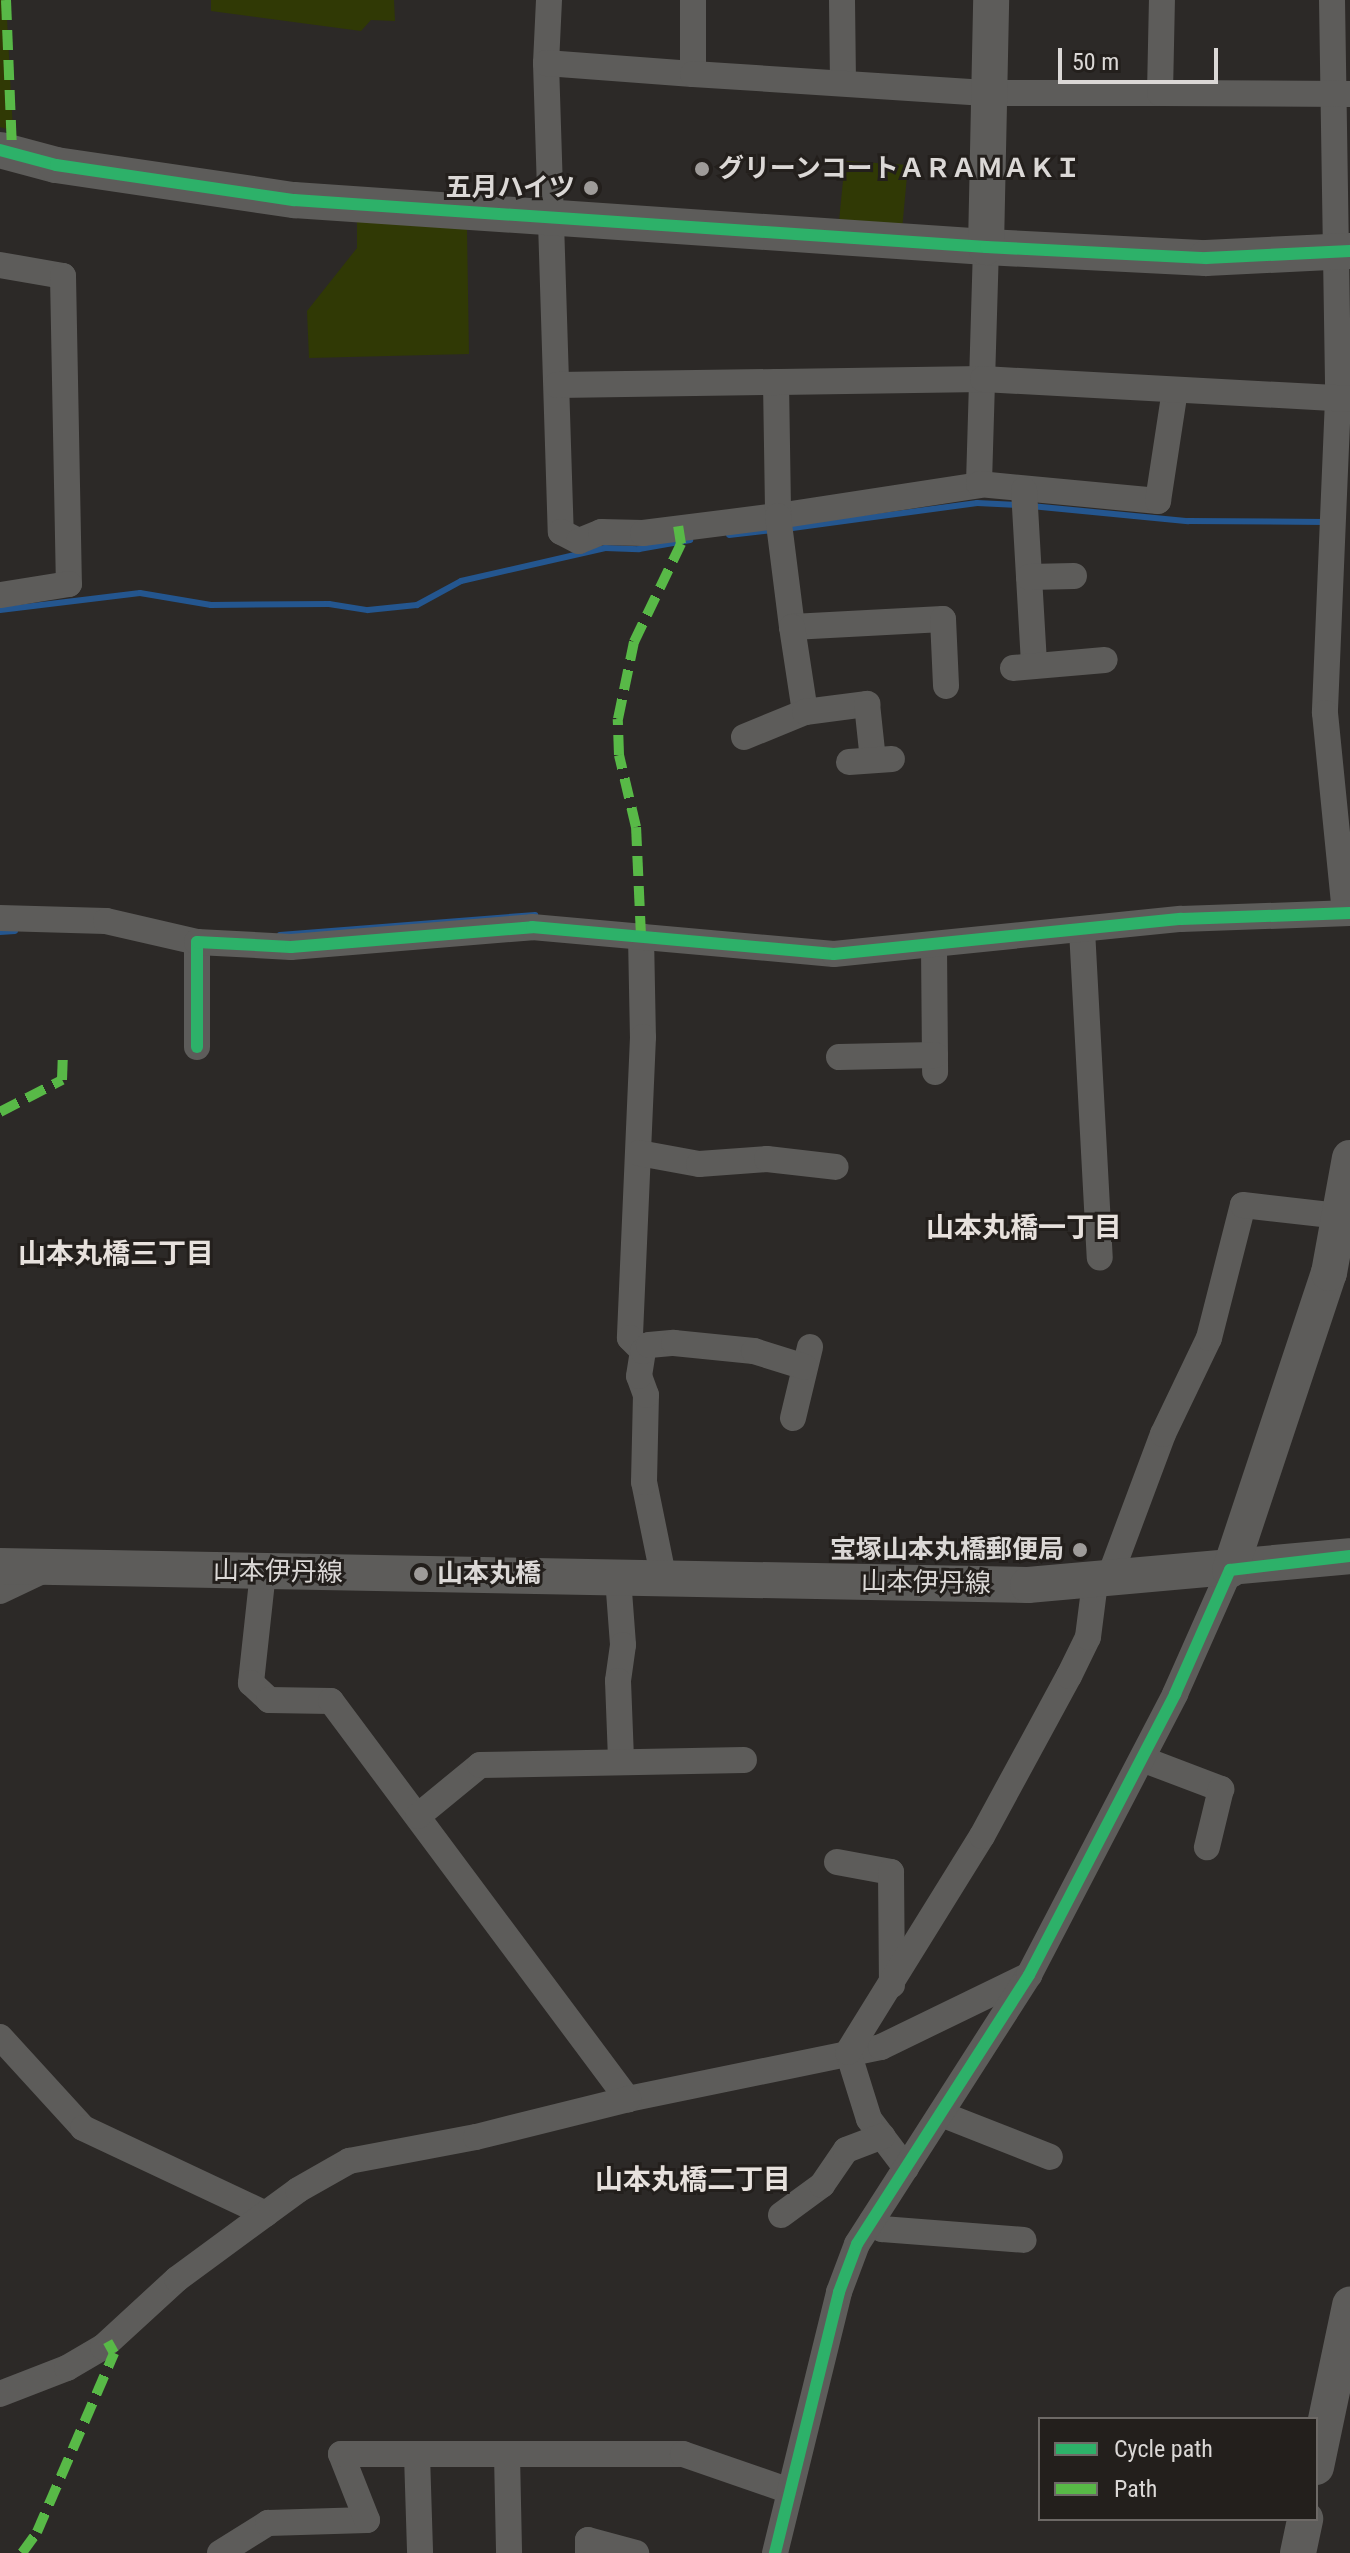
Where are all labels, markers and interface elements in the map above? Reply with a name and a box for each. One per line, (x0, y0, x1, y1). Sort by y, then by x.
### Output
scale bar (1062, 32, 1222, 82)
text: 50 m (1072, 48, 1119, 76)
place label: グリーンコートＡＲＡＭＡＫＩ (718, 153, 1082, 185)
marker: グリーンコートＡＲＡＭＡＫＩ (693, 160, 711, 178)
place label: 五月ハイツ (445, 172, 575, 204)
marker: 五月ハイツ (582, 179, 600, 197)
district label: 山本丸橋一丁目 (926, 1211, 1122, 1245)
district label: 山本丸橋三丁目 (18, 1237, 214, 1271)
place label: 宝塚山本丸橋郵便局 (830, 1534, 1064, 1566)
marker: 宝塚山本丸橋郵便局 (1071, 1541, 1089, 1559)
street label: 山本伊丹線 (213, 1555, 343, 1589)
place label: 山本丸橋 (437, 1558, 541, 1590)
marker: 山本丸橋 (412, 1565, 430, 1583)
street label: 山本伊丹線 (861, 1566, 991, 1600)
district label: 山本丸橋二丁目 (595, 2163, 791, 2197)
legend (1038, 2417, 1318, 2521)
text: Cycle path (1114, 2435, 1213, 2463)
text: Path (1114, 2475, 1157, 2503)

